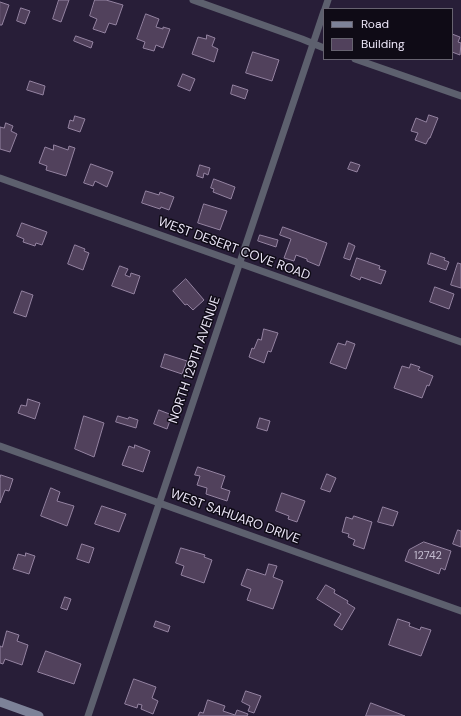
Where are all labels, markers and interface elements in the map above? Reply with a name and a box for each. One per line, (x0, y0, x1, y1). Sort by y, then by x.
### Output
legend (323, 8, 453, 60)
text: Road (361, 16, 389, 32)
text: Building (361, 36, 405, 52)
street label: WEST DESERT COVE ROAD (156, 214, 312, 284)
street label: NORTH 129TH AVENUE (166, 294, 224, 426)
street label: WEST SAHUARO DRIVE (168, 486, 302, 548)
house number: 12742 (414, 549, 442, 563)

